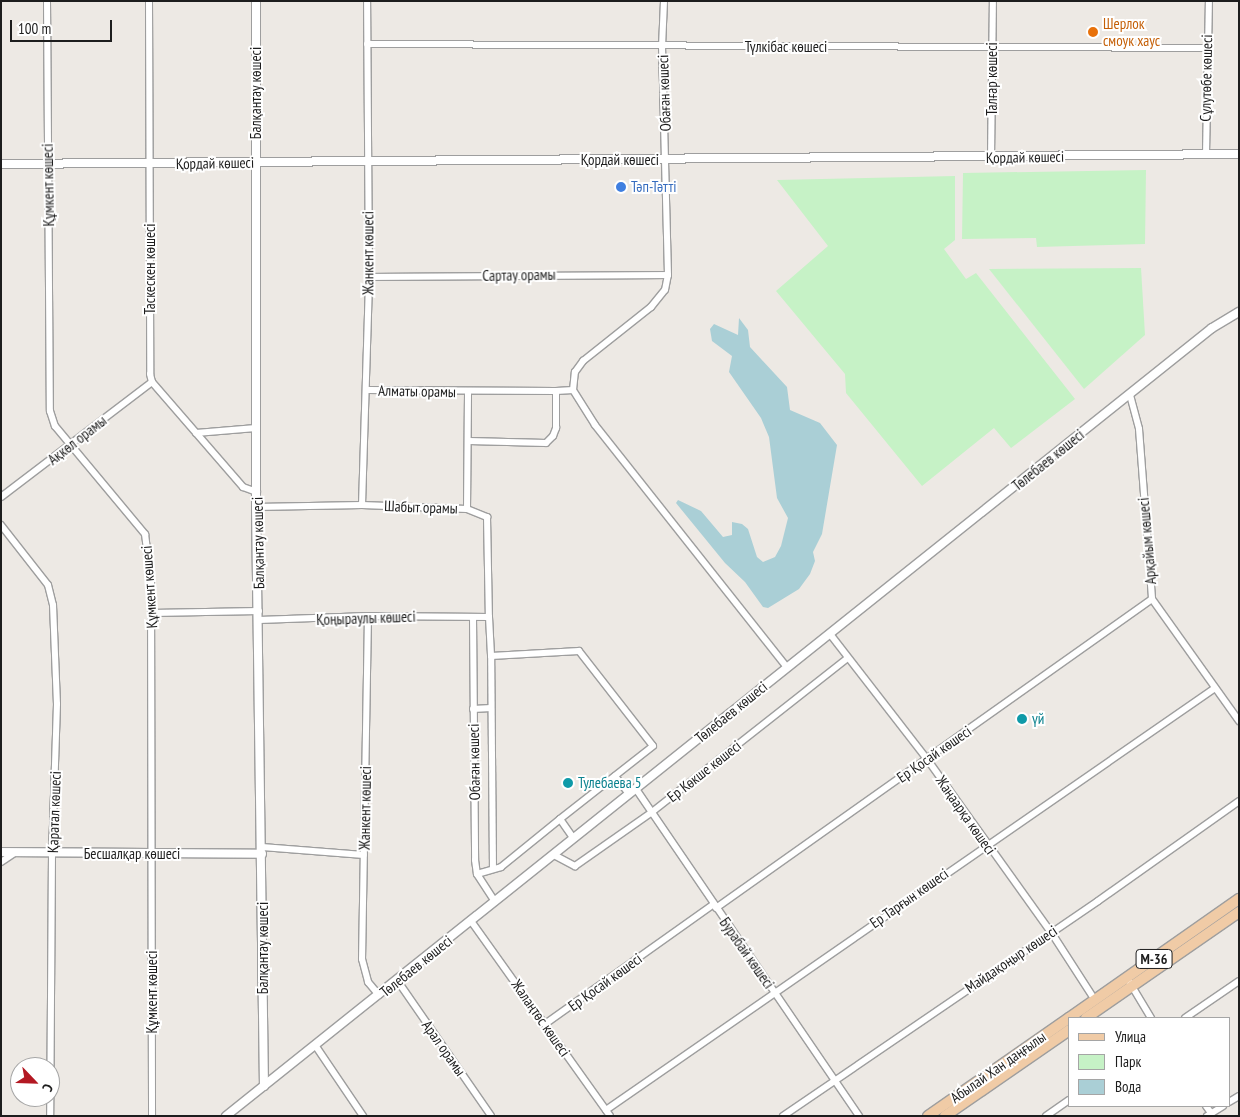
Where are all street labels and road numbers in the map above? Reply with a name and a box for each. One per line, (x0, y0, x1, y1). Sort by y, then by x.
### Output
street label: Сұлутөбе көшесі (1196, 34, 1216, 122)
street label: Түлкібас көшесі (745, 38, 827, 56)
street label: Талғар көшесі (983, 42, 1001, 116)
street label: Балқантау көшесі (247, 47, 265, 139)
street label: Обаған көшесі (654, 54, 674, 132)
street label: Құмкент көшесі (38, 143, 58, 227)
street label: Қордай көшесі (986, 147, 1064, 167)
street label: Қордай көшесі (581, 151, 659, 169)
street label: Қордай көшесі (176, 153, 254, 173)
street label: Жанкент көшесі (359, 211, 377, 295)
street label: Таскескен көшесі (141, 223, 159, 315)
street label: Сартау орамы (482, 265, 556, 285)
street label: Алматы орамы (378, 381, 456, 401)
street label: Ақкөл орамы (44, 411, 110, 469)
street label: Төлебаев көшесі (1008, 425, 1088, 495)
street label: Балқантау көшесі (248, 496, 268, 590)
street label: Шабыт орамы (384, 497, 458, 517)
street label: Арқайым көшесі (1134, 497, 1160, 585)
street label: Құмкент көшесі (137, 545, 161, 629)
street label: Қоңыраулы көшесі (316, 607, 416, 629)
street label: Төлебаев көшесі (691, 677, 771, 747)
street label: Ер Қосай көшесі (893, 722, 975, 786)
street label: Обаған көшесі (464, 723, 484, 801)
street label: Ер Көкше көшесі (663, 736, 745, 806)
street label: Жанкент көшесі (355, 766, 375, 850)
street label: Қаратал көшесі (44, 771, 64, 853)
street label: Жаңаарқа көшесі (932, 772, 1000, 858)
street label: Бесшалқар көшесі (84, 845, 180, 863)
street label: Ер Тарғын көшесі (866, 864, 952, 932)
street label: Балқантау көшесі (254, 902, 272, 994)
street label: Бурабай көшесі (716, 914, 778, 992)
street label: Майдақоңыр көшесі (961, 922, 1061, 996)
street label: Төлебаев көшесі (376, 931, 456, 1001)
road number: M-36 (1135, 948, 1173, 971)
street label: Ер Қосай көшесі (565, 949, 645, 1015)
street label: Құмкент көшесі (143, 950, 161, 1034)
street label: Жалаңтөс көшесі (508, 976, 574, 1060)
street label: Арал орамы (418, 1017, 470, 1079)
street label: Абылай Хан даңғылы (947, 1027, 1049, 1107)

